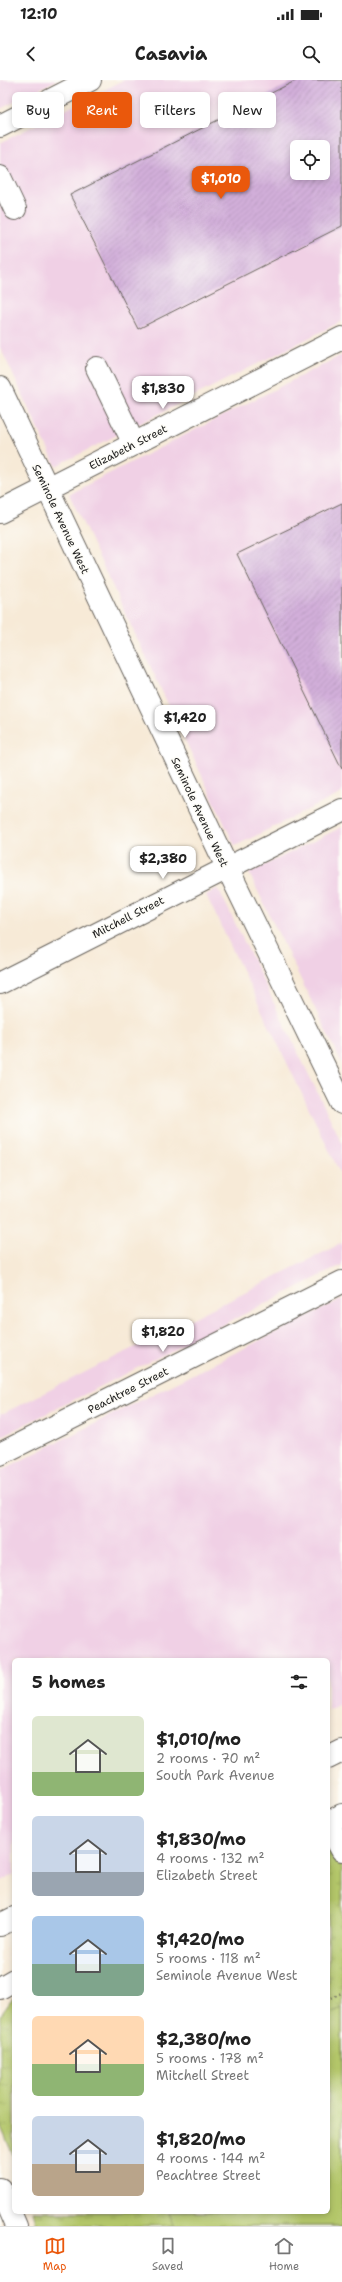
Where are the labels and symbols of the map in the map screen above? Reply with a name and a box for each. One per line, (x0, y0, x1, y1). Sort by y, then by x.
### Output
pin: $1,010 (188, 166, 254, 200)
pin: $1,830 (130, 376, 196, 410)
street label: Elizabeth Street (86, 421, 170, 474)
street label: Seminole Avenue West (28, 462, 93, 577)
pin: $1,420 (152, 705, 218, 739)
street label: Seminole Avenue West (167, 755, 232, 870)
pin: $2,380 (130, 846, 196, 880)
street label: Mitchell Street (90, 893, 167, 942)
pin: $1,820 (130, 1319, 196, 1353)
street label: Peachtree Street (85, 1364, 171, 1417)

